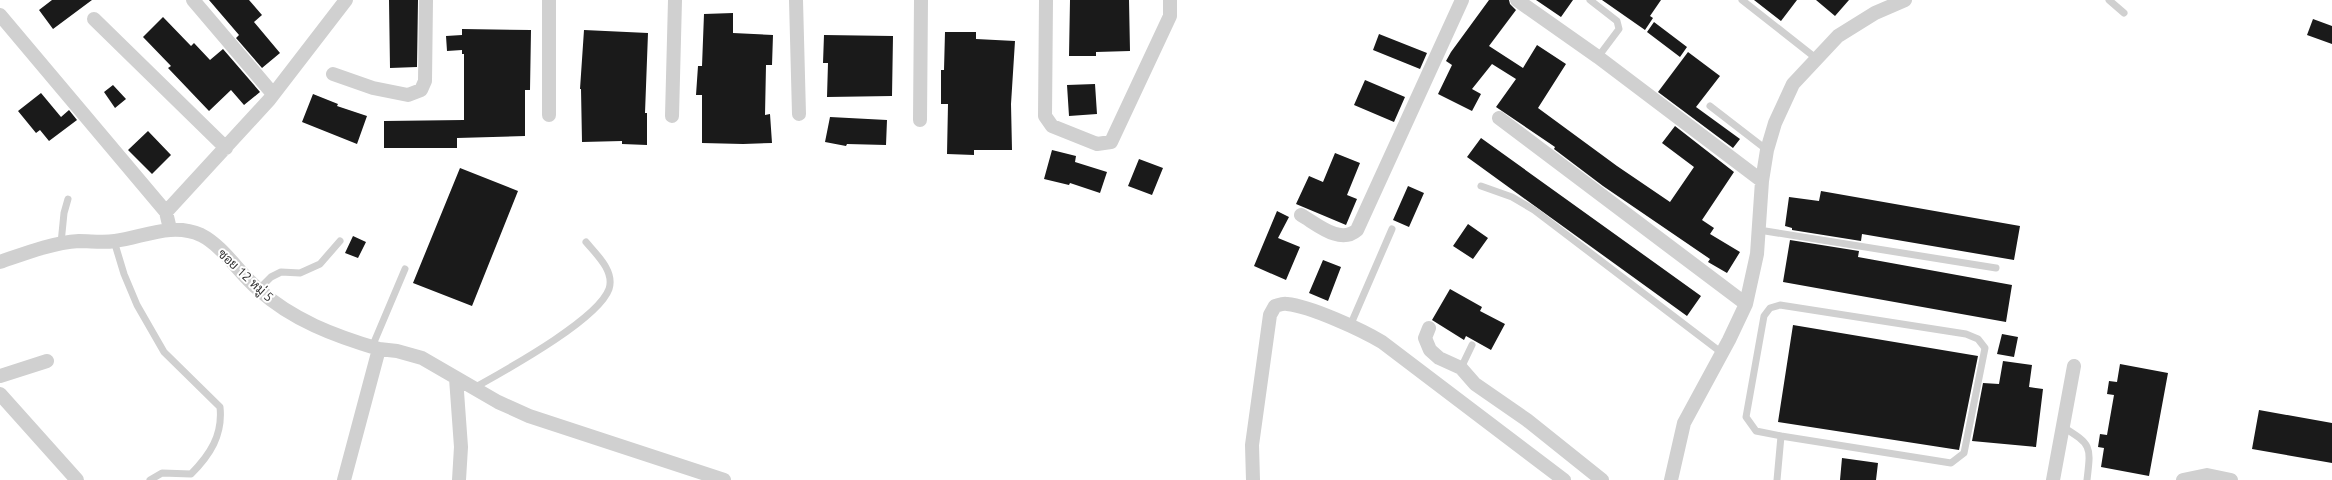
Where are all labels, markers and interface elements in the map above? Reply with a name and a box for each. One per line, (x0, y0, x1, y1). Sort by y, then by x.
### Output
street label: ซอย 12 หมู่ 5 (213, 246, 276, 306)

